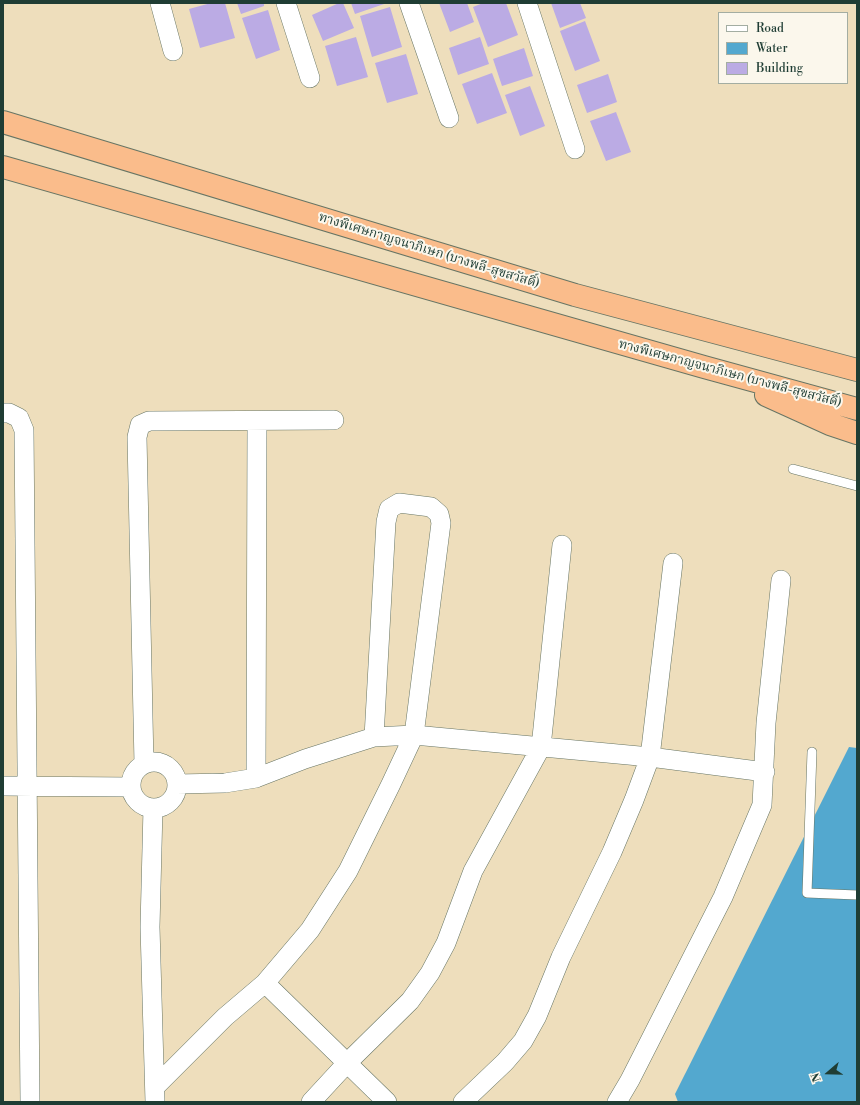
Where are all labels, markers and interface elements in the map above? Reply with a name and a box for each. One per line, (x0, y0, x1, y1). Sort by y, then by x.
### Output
legend (718, 12, 848, 84)
text: Road (756, 21, 784, 36)
text: Water (756, 41, 788, 56)
text: Building (756, 61, 803, 76)
street label: ทางพิเศษกาญจนาภิเษก (บางพลี-สุขสวัสดิ์) (317, 210, 541, 292)
street label: ทางพิเศษกาญจนาภิเษก (บางพลี-สุขสวัสดิ์) (617, 337, 843, 411)
north arrow (808, 1053, 848, 1093)
text: N (809, 1071, 825, 1084)

